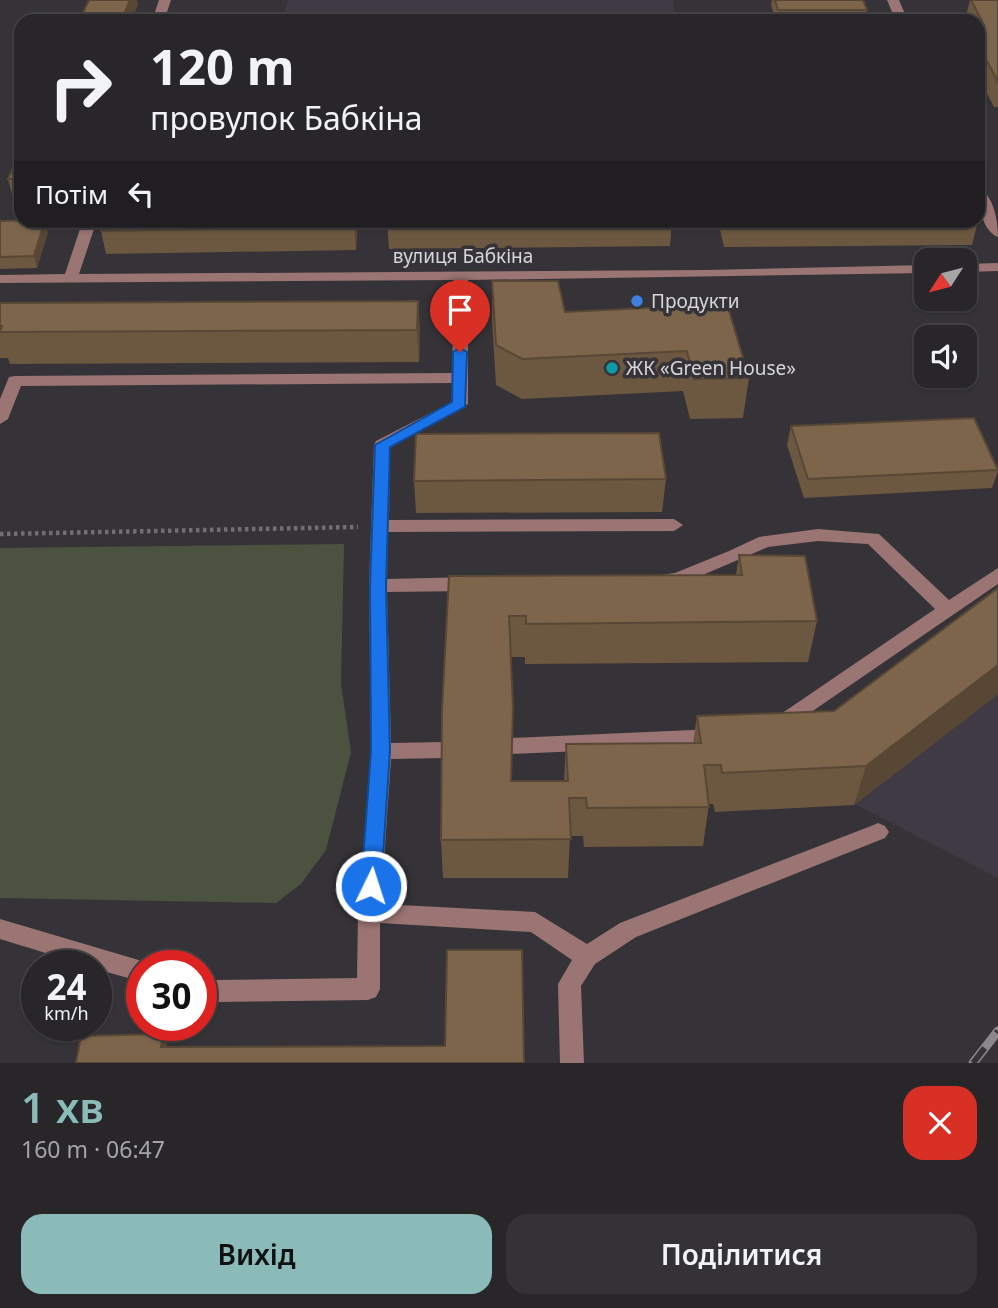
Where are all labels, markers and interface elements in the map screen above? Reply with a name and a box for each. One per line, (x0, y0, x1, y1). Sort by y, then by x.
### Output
text: 120 m (150, 33, 295, 99)
icon: right (35, 42, 126, 133)
text: провулок Бабкіна (150, 96, 423, 139)
icon: left (122, 175, 160, 213)
text: Потім (35, 176, 108, 212)
street label: вулиця Бабкіна (393, 243, 533, 269)
north arrow (914, 248, 976, 312)
map controls (914, 248, 977, 388)
pin (430, 280, 490, 352)
place label: Продукти (651, 288, 740, 314)
icon: arrive (441, 291, 479, 329)
marker: Продукти (629, 293, 645, 309)
button: sound (914, 325, 977, 388)
place label: ЖК «Green House» (626, 355, 796, 381)
marker: ЖК «Green House» (604, 360, 620, 376)
position arrow (334, 849, 408, 923)
speed limit sign: 30 (126, 950, 217, 1041)
text: 24 (46, 963, 87, 1010)
text: km/h (44, 1001, 89, 1025)
text: 1 хв (21, 1078, 104, 1135)
button: close (903, 1086, 977, 1160)
text: 160 m · 06:47 (21, 1133, 165, 1165)
button: Вихід (21, 1214, 492, 1294)
button: Поділитися (506, 1214, 977, 1294)

